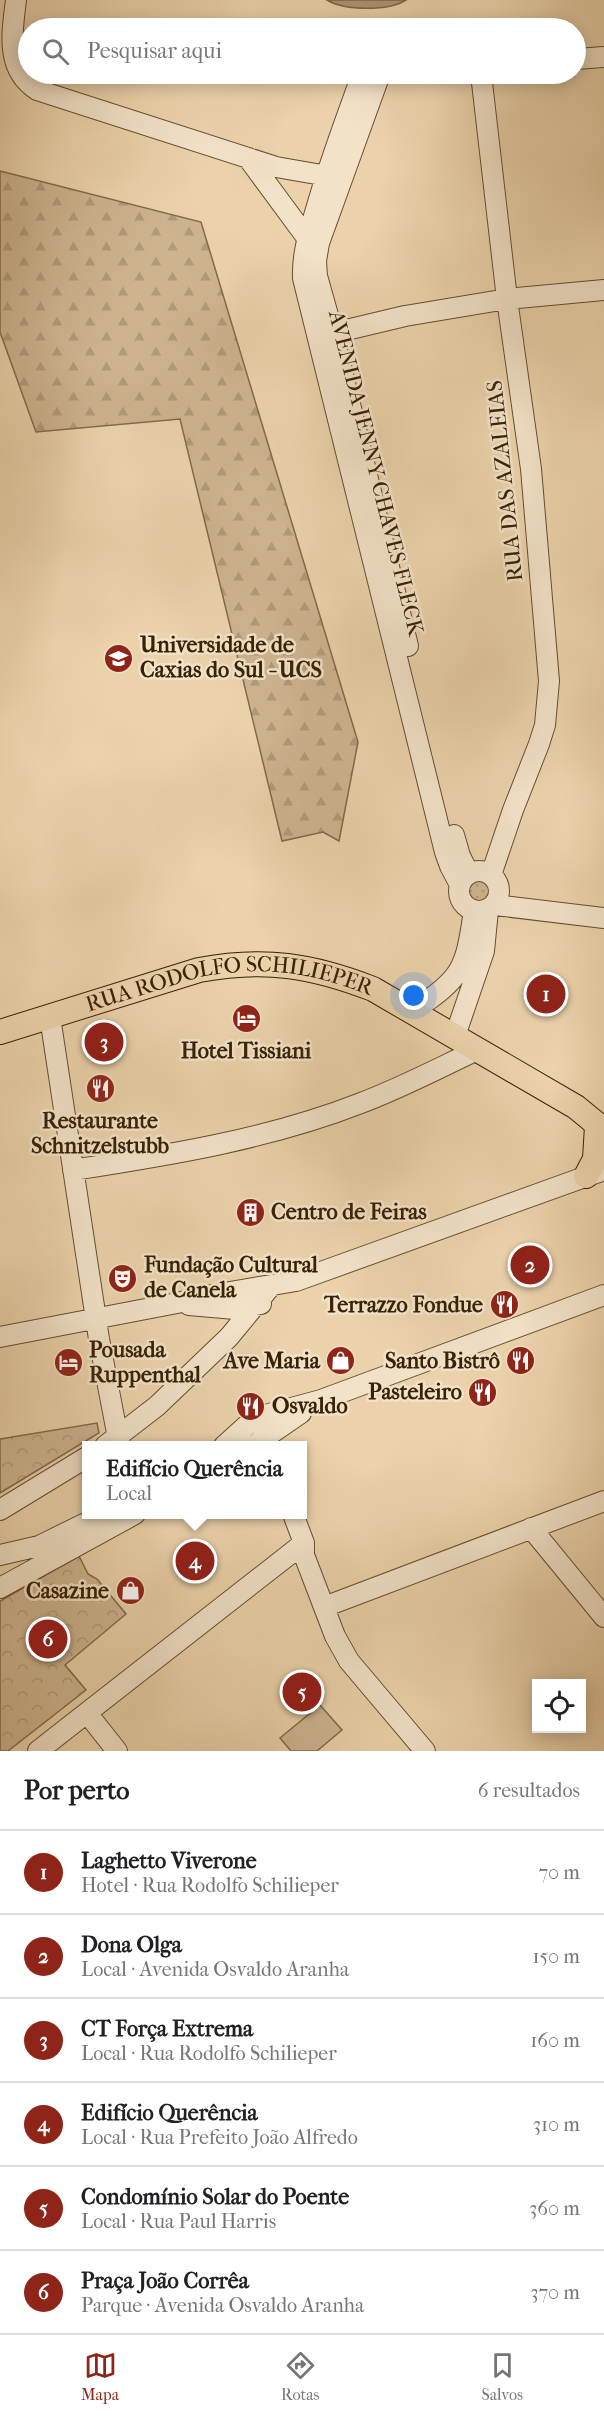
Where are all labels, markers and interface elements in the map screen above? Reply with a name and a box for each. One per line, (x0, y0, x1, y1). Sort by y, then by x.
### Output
search box (18, 18, 586, 84)
icon: search (39, 35, 72, 68)
text: Pesquisar aqui (87, 38, 222, 64)
street label: AVENIDA JENNY CHAVES FLECK (323, 307, 429, 639)
street label: RUA DAS AZALEIAS (482, 379, 528, 583)
place label: Universidade de Caxias do Sul - UCS (139, 632, 322, 683)
school or university icon: Universidade de Caxias do Sul - UCS (103, 642, 135, 674)
street label: RUA RODOLFO SCHILIEPER (83, 951, 378, 1017)
pin: 1 (526, 972, 566, 1016)
your location (399, 981, 428, 1010)
hotel icon: Hotel Tissiani (230, 1003, 262, 1035)
pin: 3 (84, 1020, 124, 1064)
place label: Hotel Tissiani (181, 1038, 312, 1064)
restaurant icon: Restaurante Schnitzelstubb (84, 1073, 116, 1105)
place label: Restaurante Schnitzelstubb (31, 1108, 170, 1159)
building icon: Centro de Feiras (234, 1196, 266, 1228)
place label: Centro de Feiras (271, 1199, 427, 1225)
pin: 2 (510, 1242, 550, 1288)
place label: Fundação Cultural de Canela (143, 1252, 319, 1303)
theatre icon: Fundação Cultural de Canela (107, 1262, 139, 1294)
restaurant icon: Terrazzo Fondue (488, 1289, 520, 1321)
place label: Terrazzo Fondue (323, 1292, 483, 1318)
place label: Pousada Ruppenthal (89, 1337, 202, 1388)
shop icon: Ave Maria (325, 1345, 357, 1377)
restaurant icon: Santo Bistrô (505, 1345, 537, 1377)
hotel icon: Pousada Ruppenthal (52, 1347, 84, 1379)
place label: Ave Maria (222, 1348, 321, 1374)
place label: Santo Bistrô (385, 1348, 500, 1374)
restaurant icon: Pasteleiro (467, 1376, 499, 1408)
place label: Pasteleiro (368, 1379, 462, 1405)
restaurant icon: Osvaldo (235, 1390, 267, 1422)
place label: Osvaldo (272, 1393, 348, 1419)
popup (82, 1441, 307, 1519)
text: Edifício Querência (106, 1456, 283, 1482)
text: Local (106, 1482, 152, 1505)
pin: 4 (176, 1538, 214, 1584)
shop icon: Casazine (114, 1575, 146, 1607)
place label: Casazine (26, 1578, 109, 1604)
pin: 6 (28, 1616, 68, 1662)
pin: 5 (282, 1670, 322, 1714)
map controls (532, 1679, 586, 1733)
button: locate (532, 1679, 586, 1733)
text: Por perto (24, 1775, 129, 1806)
text: 6 resultados (478, 1779, 580, 1802)
text: Laghetto Viverone (81, 1848, 257, 1874)
text: 1 (40, 1861, 47, 1884)
text: 70 m (538, 1861, 580, 1884)
text: Hotel · Rua Rodolfo Schilieper (81, 1874, 339, 1897)
text: Dona Olga (81, 1932, 182, 1958)
text: 2 (38, 1945, 49, 1968)
text: 150 m (532, 1945, 580, 1968)
text: Local · Avenida Osvaldo Aranha (81, 1958, 349, 1981)
text: CT Força Extrema (81, 2016, 253, 2042)
text: 3 (39, 2029, 48, 2052)
text: 160 m (530, 2029, 580, 2052)
text: Local · Rua Rodolfo Schilieper (81, 2042, 337, 2065)
text: Edifício Querência (81, 2100, 258, 2126)
text: 4 (38, 2113, 49, 2136)
text: 310 m (533, 2113, 580, 2136)
text: Local · Rua Prefeito João Alfredo (81, 2126, 358, 2149)
text: Condomínio Solar do Poente (81, 2184, 349, 2210)
text: 5 (39, 2197, 48, 2220)
text: 360 m (529, 2197, 580, 2220)
text: Local · Rua Paul Harris (81, 2210, 276, 2233)
text: Praça João Corrêa (81, 2268, 249, 2294)
text: 6 (38, 2281, 49, 2304)
text: 370 m (530, 2281, 580, 2304)
text: Parque · Avenida Osvaldo Aranha (81, 2294, 364, 2317)
tab: Mapa (81, 2349, 119, 2404)
tab: Rotas (281, 2349, 319, 2404)
tab: Salvos (481, 2349, 523, 2404)

